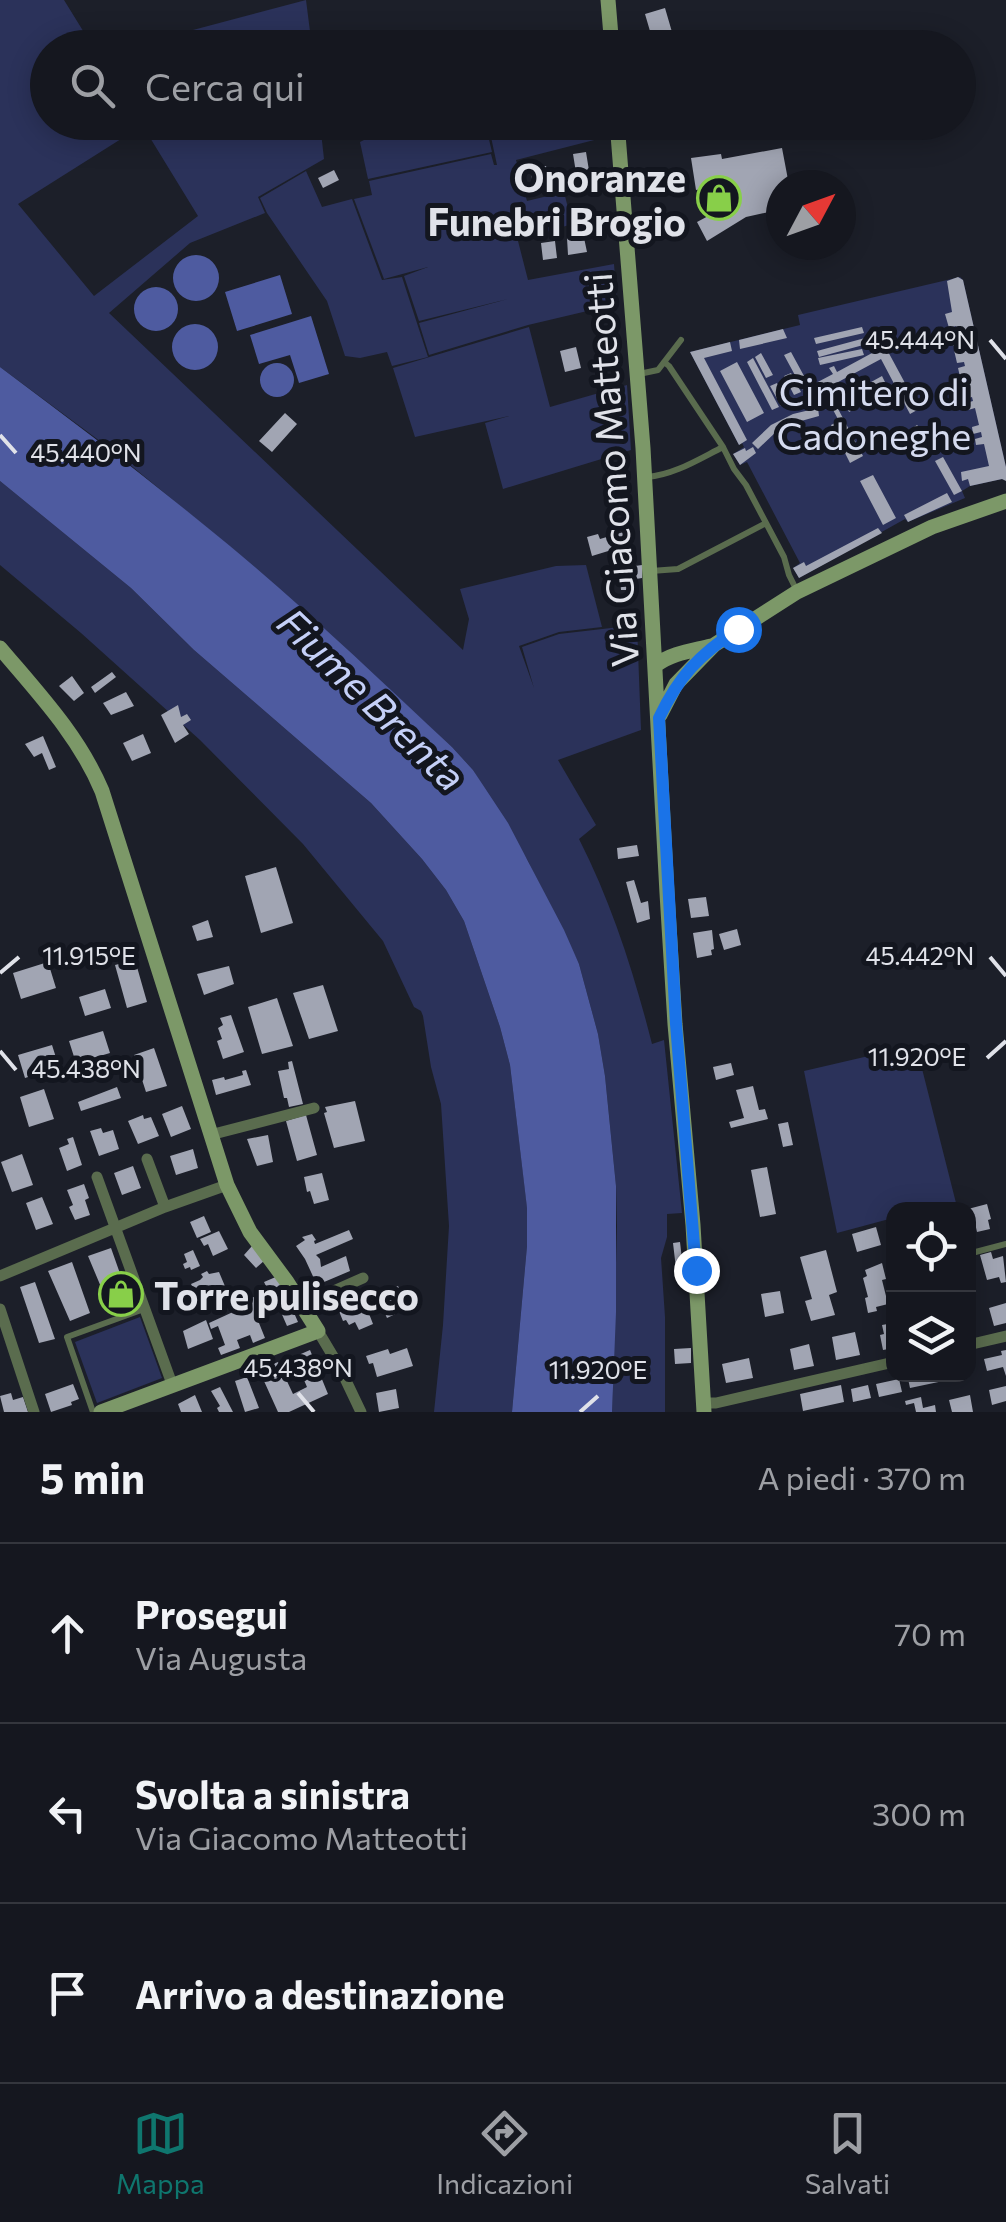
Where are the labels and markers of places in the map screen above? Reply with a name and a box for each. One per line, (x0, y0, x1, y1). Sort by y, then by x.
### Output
place label: Onoranze Funebri Brogio (427, 153, 686, 244)
shop icon: Onoranze Funebri Brogio (696, 175, 742, 221)
shop icon: Torre pulisecco (98, 1271, 144, 1317)
place label: Torre pulisecco (154, 1271, 419, 1318)

